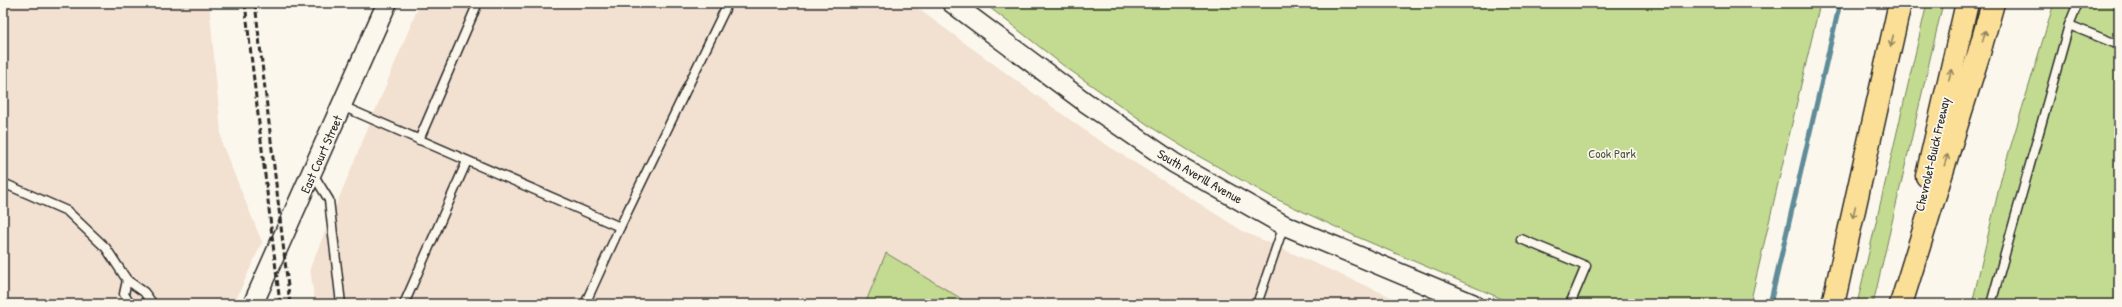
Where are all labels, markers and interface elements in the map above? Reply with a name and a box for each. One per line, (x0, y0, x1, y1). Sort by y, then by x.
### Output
one-way arrow (1981, 29, 1988, 42)
one-way arrow (1887, 34, 1895, 47)
one-way arrow (1947, 69, 1955, 82)
street label: Chevrolet-Buick Freeway (1910, 95, 1954, 213)
street label: East Court Street (296, 112, 346, 196)
street label: South Averill Avenue (1154, 144, 1246, 208)
park label: Cook Park (1588, 144, 1636, 162)
one-way arrow (1943, 154, 1950, 167)
one-way arrow (1850, 205, 1858, 218)

